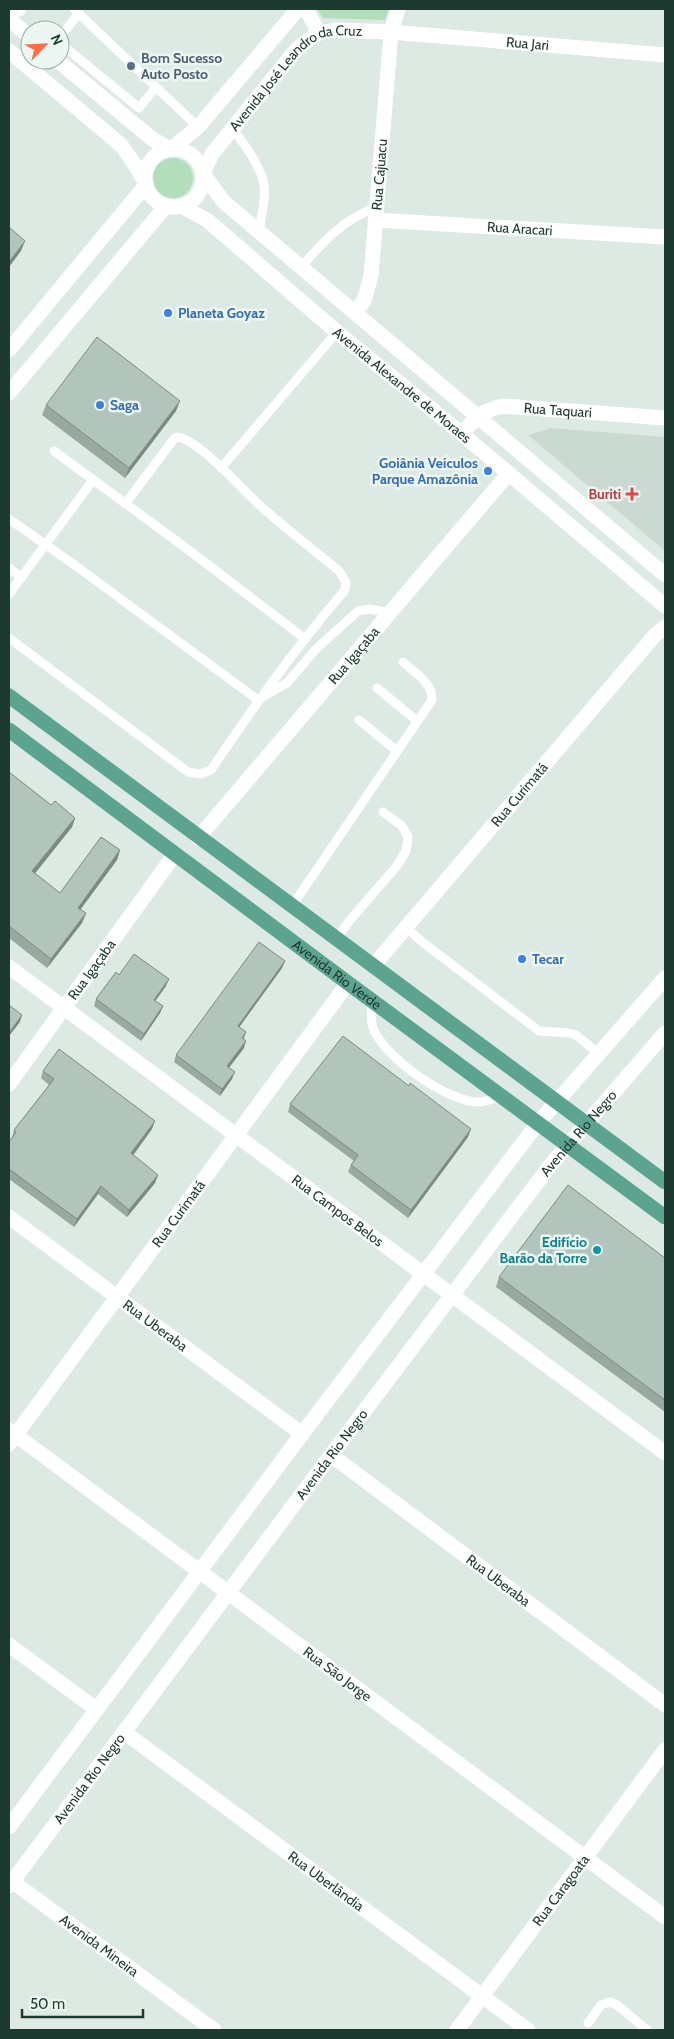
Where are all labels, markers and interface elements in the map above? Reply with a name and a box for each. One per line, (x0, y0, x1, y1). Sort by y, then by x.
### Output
north arrow (20, 20, 70, 70)
street label: Avenida José Leandro da Cruz (225, 21, 363, 135)
text: N (47, 32, 67, 48)
street label: Rua Jari (505, 33, 550, 54)
place label: Bom Sucesso Auto Posto (141, 49, 222, 83)
marker: Bom Sucesso Auto Posto (125, 60, 137, 72)
street label: Rua Cajuacu (367, 138, 391, 211)
street label: Rua Aracari (486, 218, 553, 239)
place label: Planeta Goyaz (178, 304, 265, 322)
marker: Planeta Goyaz (162, 307, 174, 319)
street label: Avenida Alexandre de Moraes (329, 323, 475, 447)
place label: Saga (110, 396, 139, 414)
marker: Saga (94, 399, 106, 411)
street label: Rua Taquari (523, 399, 592, 422)
place label: Goiânia Veículos Parque Amazônia (372, 454, 478, 488)
marker: Goiânia Veículos Parque Amazônia (482, 465, 494, 477)
place label: Buriti (588, 485, 621, 503)
marker: Buriti (625, 487, 639, 501)
street label: Rua Igaçaba (324, 623, 383, 688)
street label: Rua Curimatá (487, 758, 552, 830)
street label: Avenida Rio Verde (289, 935, 385, 1014)
street label: Rua Igaçaba (64, 936, 120, 1003)
place label: Tecar (532, 950, 564, 968)
marker: Tecar (516, 953, 528, 965)
street label: Avenida Rio Negro (536, 1086, 621, 1180)
street label: Rua Campos Belos (288, 1171, 387, 1251)
street label: Rua Curimatá (148, 1176, 209, 1251)
place label: Edifício Barão da Torre (499, 1233, 587, 1267)
marker: Edifício Barão da Torre (591, 1244, 603, 1256)
street label: Rua Uberaba (119, 1295, 191, 1355)
street label: Avenida Rio Negro (292, 1405, 372, 1503)
street label: Rua Uberaba (462, 1550, 534, 1610)
street label: Rua São Jorge (300, 1642, 375, 1705)
street label: Avenida Rio Negro (50, 1730, 129, 1828)
street label: Rua Uberlândia (284, 1847, 368, 1915)
street label: Rua Caragoata (528, 1851, 593, 1930)
street label: Avenida Mineira (56, 1910, 142, 1981)
scale bar (22, 1986, 144, 2018)
text: 50 m (30, 1995, 65, 2013)

